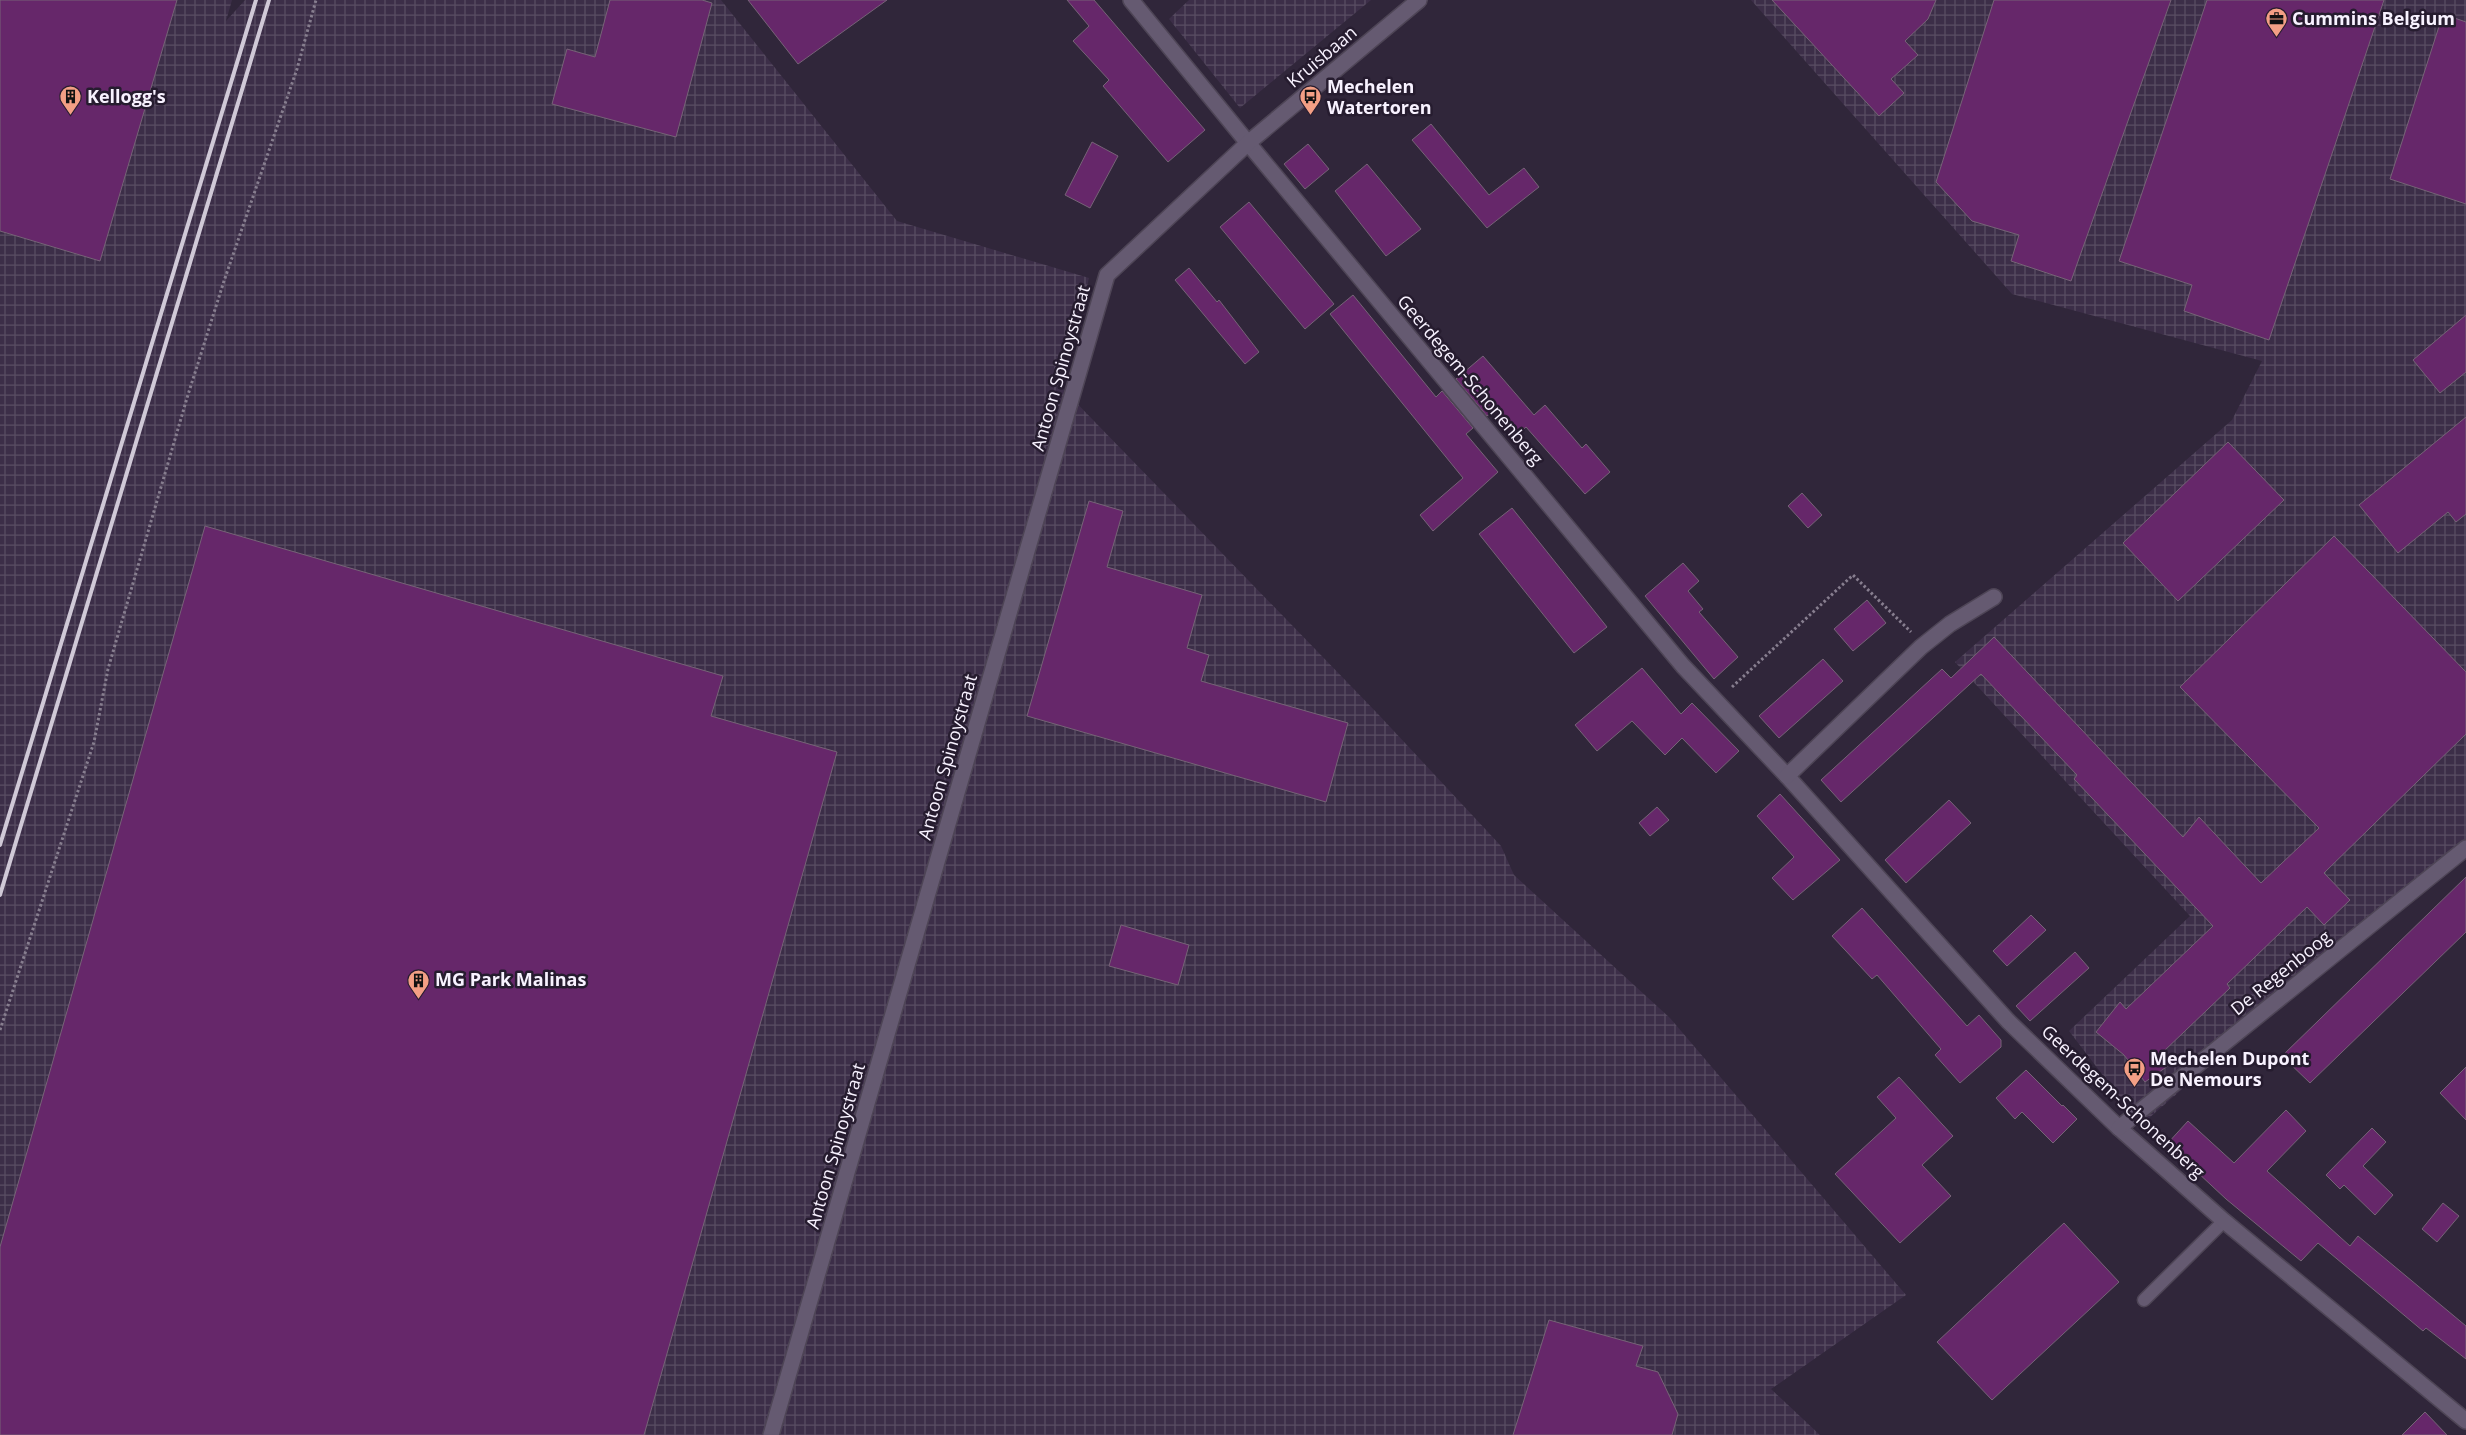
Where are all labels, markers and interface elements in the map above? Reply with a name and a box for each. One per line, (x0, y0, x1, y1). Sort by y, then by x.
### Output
place label: Cummins Belgium (2292, 6, 2455, 30)
office icon: Cummins Belgium (2264, 7, 2288, 38)
street label: Kruisbaan (1281, 20, 1361, 93)
place label: Mechelen Watertoren (1327, 74, 1432, 119)
place label: Kellogg's (87, 84, 166, 108)
building icon: Kellogg's (59, 85, 83, 116)
bus stop icon: Mechelen Watertoren (1299, 85, 1323, 116)
street label: Antoon Spinoystraat (1025, 282, 1095, 453)
street label: Geerdegem-Schonenberg (1392, 289, 1549, 470)
street label: Antoon Spinoystraat (912, 671, 982, 842)
street label: De Regenboog (2225, 924, 2336, 1020)
place label: MG Park Malinas (435, 967, 586, 991)
building icon: MG Park Malinas (407, 968, 431, 999)
street label: Geerdegem-Schonenberg (2037, 1019, 2211, 1183)
place label: Mechelen Dupont De Nemours (2150, 1046, 2309, 1091)
bus stop icon: Mechelen Dupont De Nemours (2122, 1057, 2146, 1088)
street label: Antoon Spinoystraat (800, 1060, 870, 1231)

